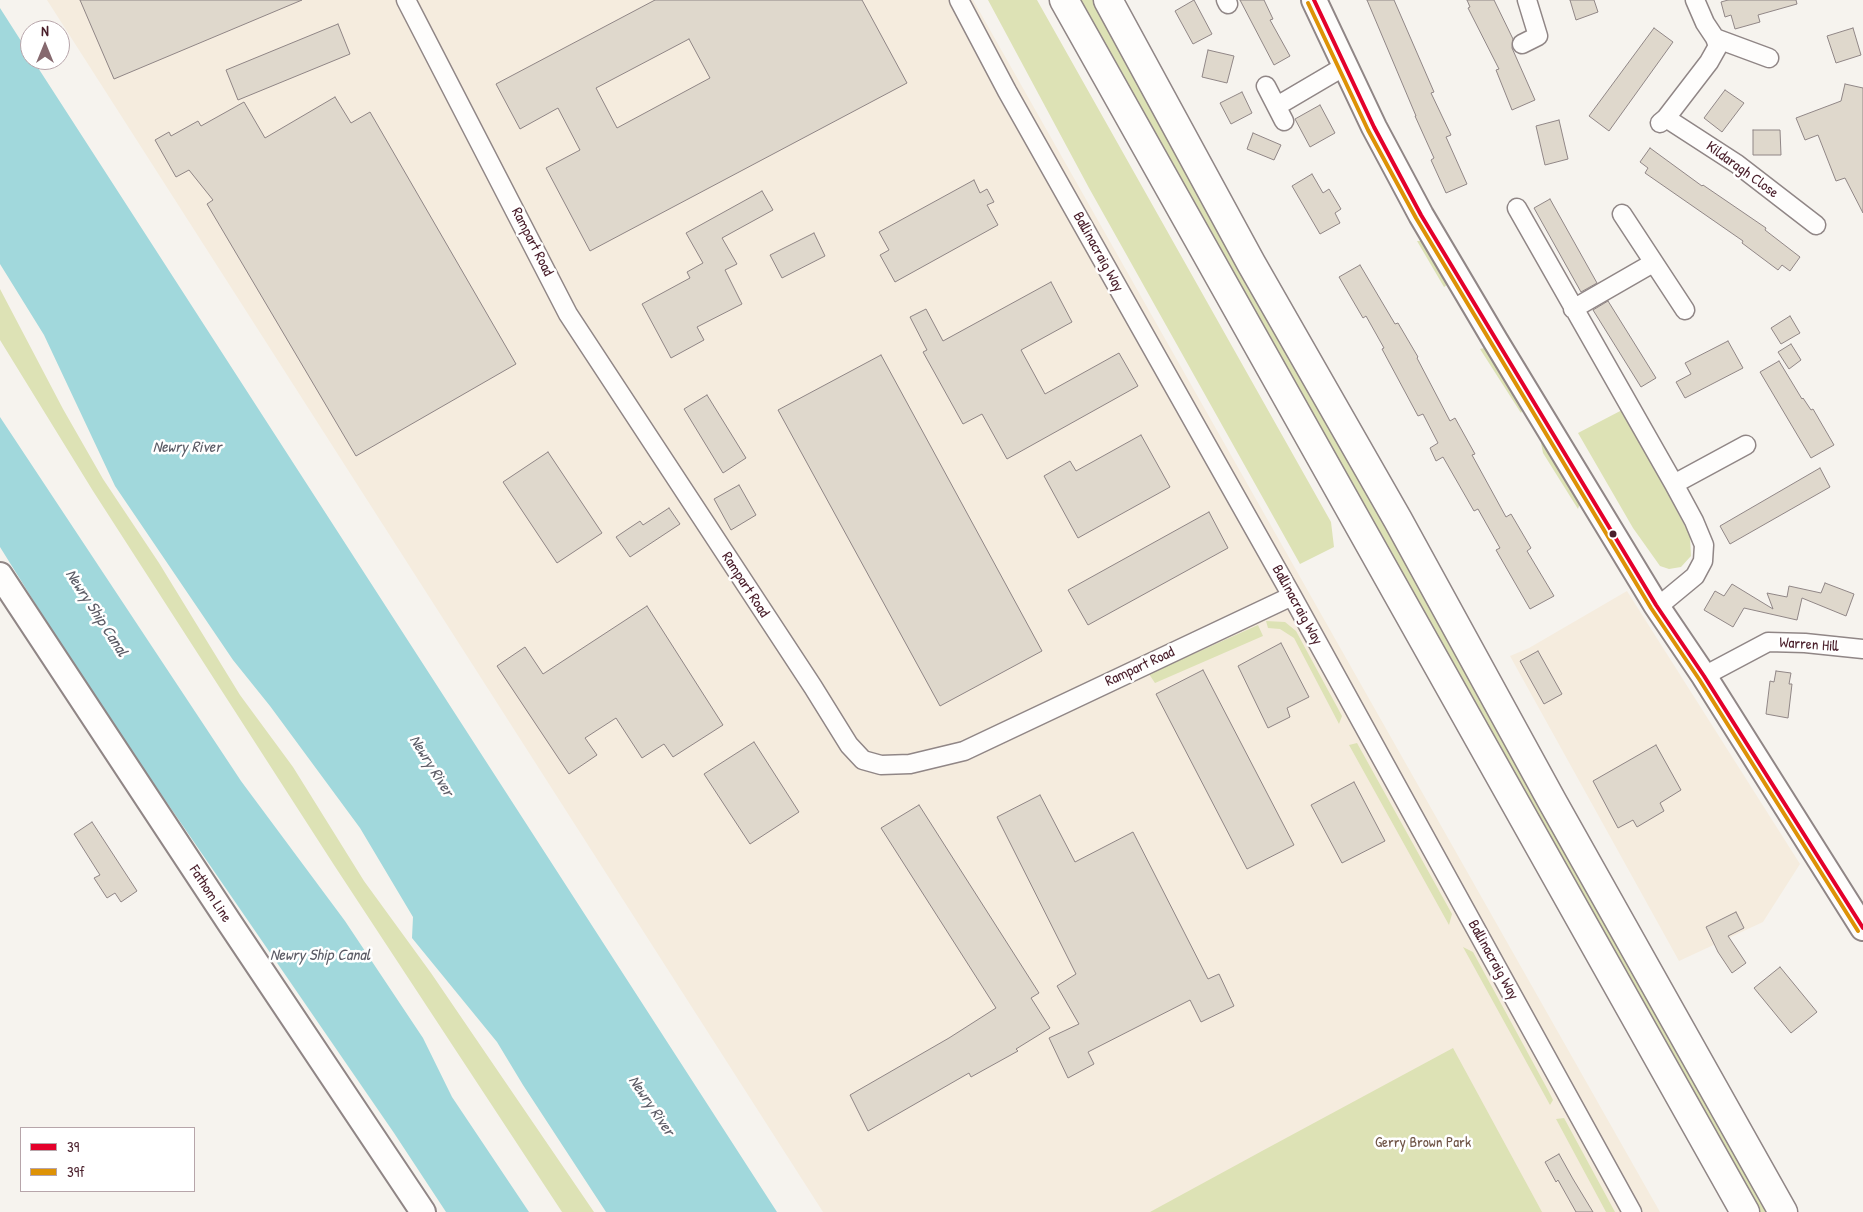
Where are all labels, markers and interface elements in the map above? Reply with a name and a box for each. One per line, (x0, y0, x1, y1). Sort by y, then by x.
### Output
north arrow (20, 20, 70, 70)
text: N (41, 21, 49, 40)
street label: Kildaragh Close (1702, 138, 1782, 202)
street label: Rampart Road (507, 205, 557, 279)
street label: Ballinacraig Way (1069, 209, 1127, 295)
water label: Newry River (153, 438, 221, 458)
unlabelled marker (1608, 529, 1618, 539)
street label: Rampart Road (717, 549, 773, 621)
street label: Ballinacraig Way (1268, 562, 1326, 648)
water label: Newry Ship Canal (61, 566, 131, 660)
street label: Warren Hill (1779, 634, 1839, 656)
street label: Rampart Road (1103, 643, 1177, 691)
water label: Newry River (405, 732, 457, 800)
street label: Fathom Line (185, 862, 235, 926)
street label: Ballinacraig Way (1464, 917, 1522, 1003)
water label: Newry Ship Canal (270, 946, 370, 966)
water label: Newry River (624, 1072, 678, 1140)
legend (20, 1127, 195, 1192)
park label: Gerry Brown Park (1375, 1134, 1471, 1152)
text: 39 (67, 1136, 79, 1157)
text: 39f (67, 1161, 85, 1182)

